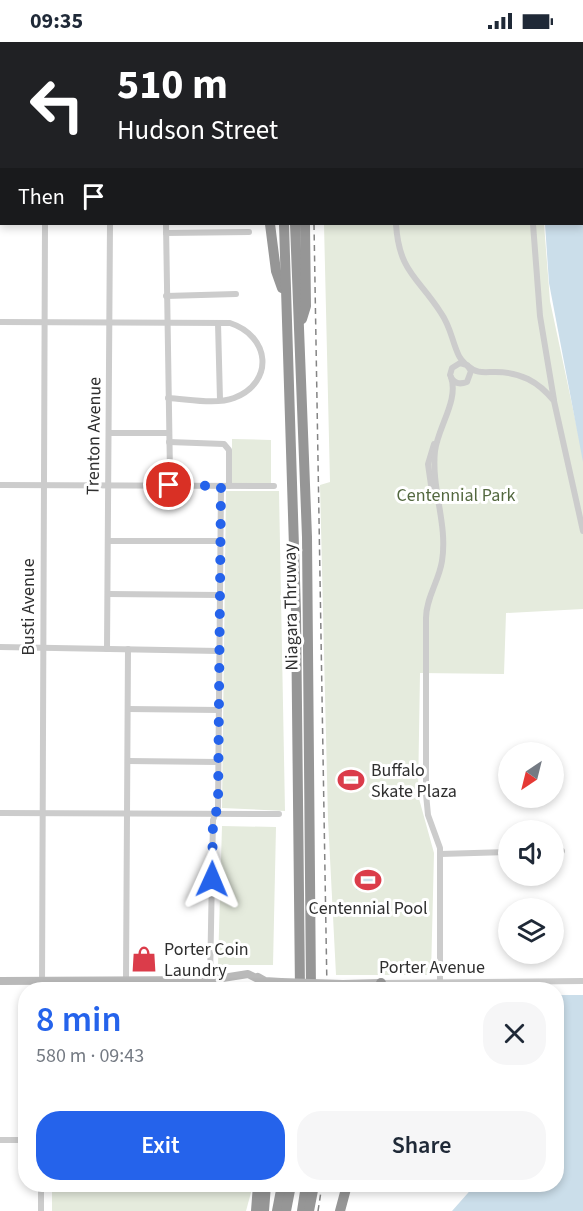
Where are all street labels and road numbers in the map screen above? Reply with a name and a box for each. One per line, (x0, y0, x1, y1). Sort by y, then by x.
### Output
street label: Trenton Avenue (80, 377, 108, 495)
street label: Niagara Thruway (277, 543, 305, 671)
street label: Busti Avenue (16, 558, 41, 656)
street label: Porter Avenue (379, 955, 485, 980)

